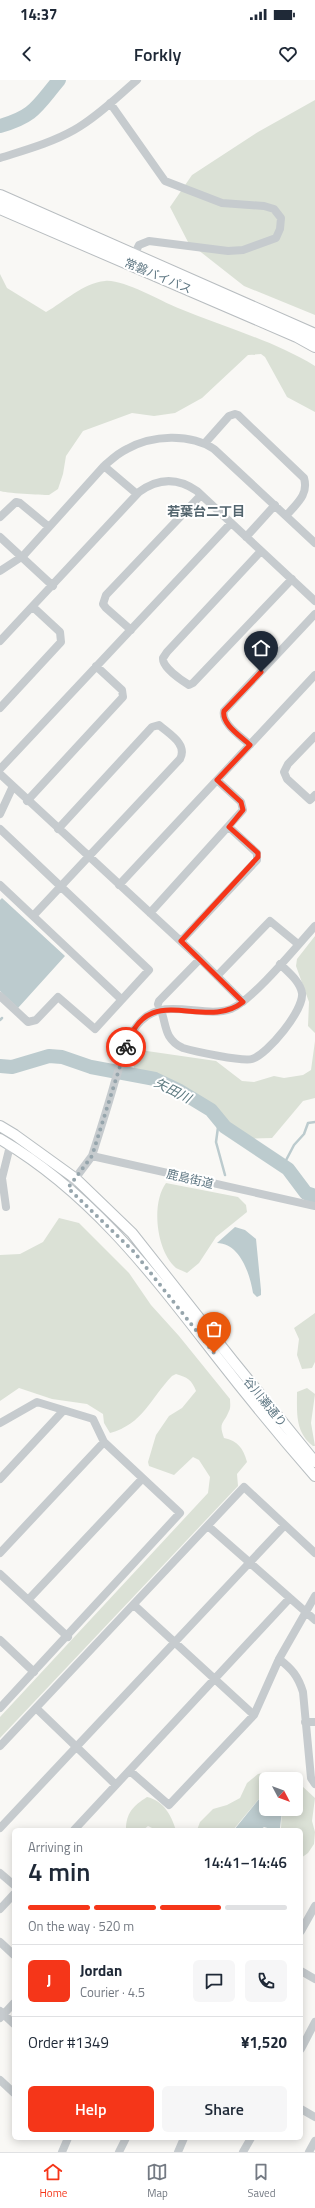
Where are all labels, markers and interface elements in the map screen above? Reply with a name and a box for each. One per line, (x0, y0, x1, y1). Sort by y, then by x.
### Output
text: 14:37 (20, 3, 57, 26)
text: Forkly (134, 41, 181, 68)
icon: back (16, 43, 38, 65)
icon: heart (277, 43, 299, 65)
street label: 常磐バイパス (121, 253, 195, 298)
district label: 若葉台二丁目 (167, 501, 245, 521)
pin (244, 631, 278, 672)
icon: home (250, 637, 272, 659)
courier (106, 1027, 146, 1067)
icon: bike (115, 1036, 137, 1058)
water label: 矢田川 (151, 1072, 197, 1109)
street label: 鹿島街道 (165, 1164, 216, 1193)
pin (197, 1312, 231, 1353)
icon: bag (203, 1318, 225, 1340)
street label: 谷川瀬通り (239, 1372, 292, 1431)
north arrow (259, 1772, 303, 1816)
map controls (259, 1772, 303, 1816)
text: Arriving in (28, 1837, 83, 1857)
text: 14:41–14:46 (203, 1851, 287, 1874)
text: 4 min (28, 1852, 91, 1891)
text: On the way · 520 m (28, 1916, 134, 1936)
text: Jordan (80, 1959, 122, 1982)
button: chat (193, 1960, 235, 2002)
button: phone (245, 1960, 287, 2002)
text: J (47, 1969, 51, 1992)
text: Courier · 4.5 (80, 1982, 145, 2002)
text: Order #1349 (28, 2031, 109, 2054)
text: ¥1,520 (241, 2031, 287, 2054)
button: Help (28, 2086, 154, 2132)
button: Share (162, 2086, 287, 2132)
tab: Home (40, 2161, 67, 2201)
tab: Map (146, 2161, 168, 2201)
tab: Saved (247, 2161, 275, 2201)

